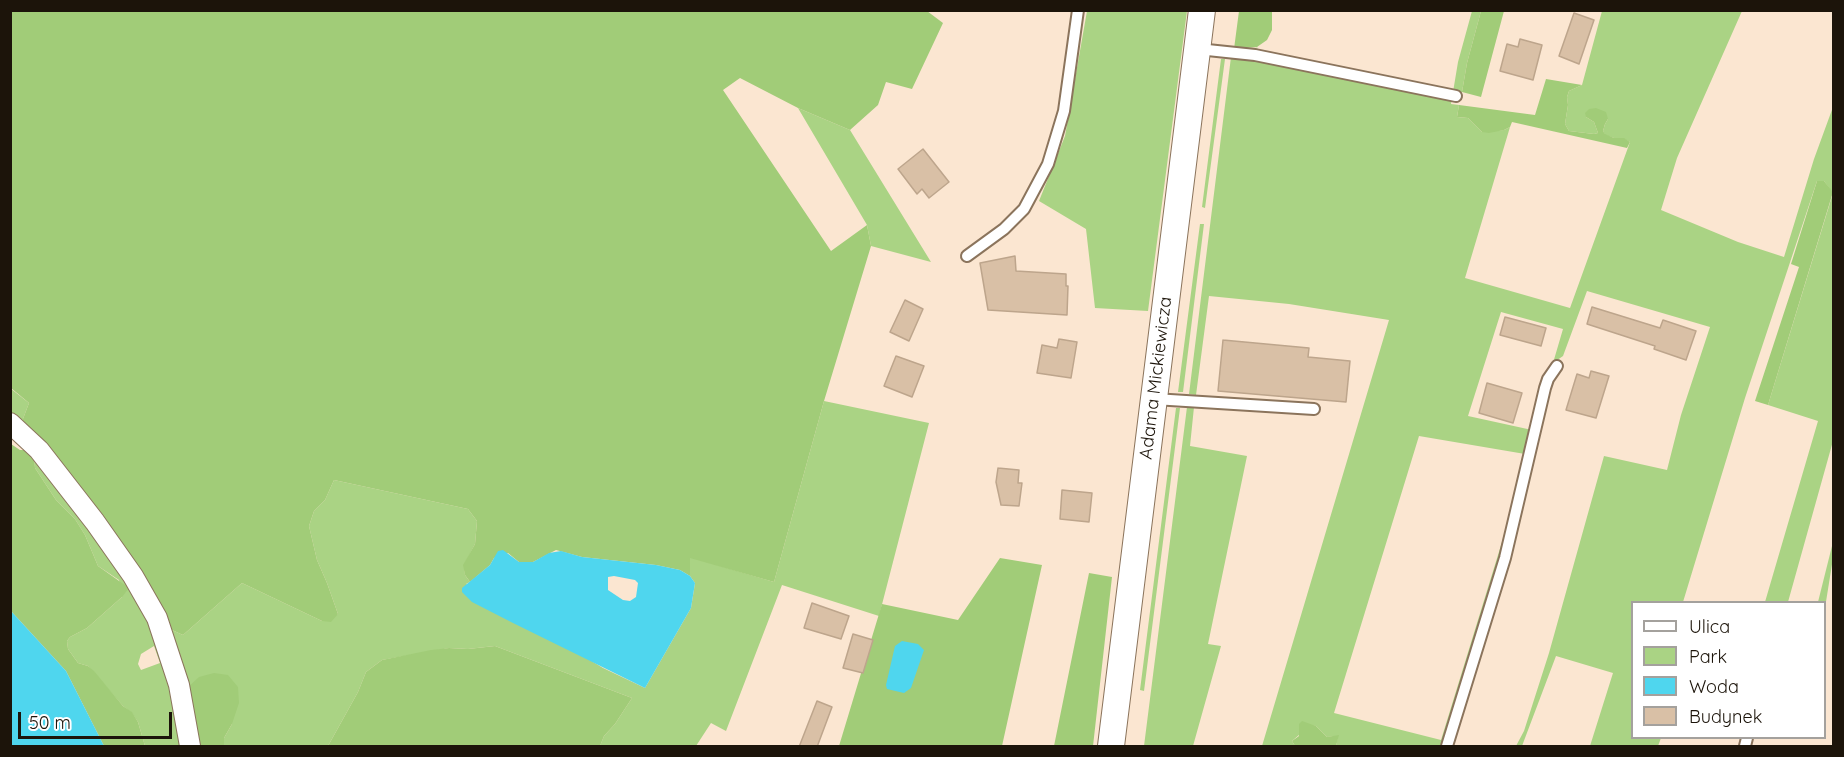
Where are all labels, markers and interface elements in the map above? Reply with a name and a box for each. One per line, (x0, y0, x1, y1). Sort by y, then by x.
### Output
street label: Adama Mickiewicza (1135, 295, 1177, 461)
legend (1631, 601, 1826, 739)
text: Ulica (1689, 615, 1730, 638)
text: Park (1689, 645, 1727, 668)
text: Woda (1689, 675, 1739, 698)
scale bar (21, 700, 176, 738)
text: Budynek (1689, 705, 1762, 728)
text: 50 m (29, 711, 71, 734)

